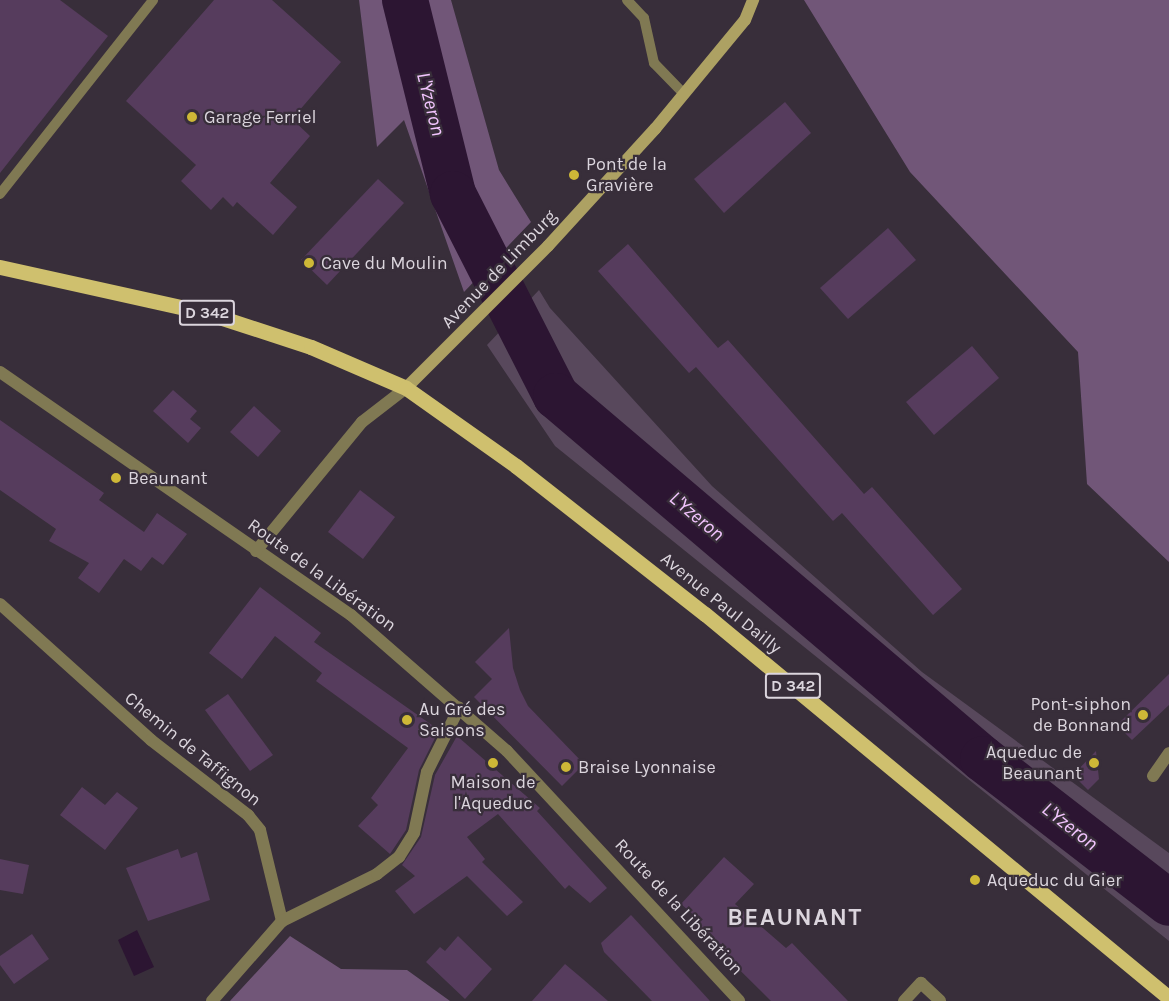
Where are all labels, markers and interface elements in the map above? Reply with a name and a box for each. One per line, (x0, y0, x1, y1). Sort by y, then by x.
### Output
water label: L'Yzeron (412, 70, 450, 138)
place label: Garage Ferriel (204, 106, 316, 128)
marker: Garage Ferriel (185, 110, 199, 124)
place label: Pont de la Gravière (586, 154, 667, 196)
marker: Pont de la Gravière (567, 168, 581, 182)
street label: Avenue de Limburg (437, 205, 561, 333)
place label: Cave du Moulin (321, 252, 448, 274)
marker: Cave du Moulin (302, 256, 316, 270)
road number: D 342 (178, 300, 236, 326)
place label: Beaunant (128, 467, 208, 489)
marker: Beaunant (109, 471, 123, 485)
water label: L'Yzeron (664, 486, 730, 546)
street label: Route de la Libération (243, 514, 401, 636)
street label: Avenue Paul Dailly (656, 548, 786, 658)
road number: D 342 (764, 673, 822, 699)
street label: Chemin de Taffignon (120, 687, 266, 811)
place label: Pont-siphon de Bonnand (1030, 694, 1131, 736)
place label: Au Gré des Saisons (419, 699, 505, 742)
marker: Pont-siphon de Bonnand (1136, 708, 1150, 722)
marker: Au Gré des Saisons (400, 713, 414, 727)
place label: Aqueduc de Beaunant (986, 742, 1082, 784)
marker: Maison de l'Aqueduc (486, 756, 500, 770)
place label: Braise Lyonnaise (578, 756, 716, 778)
marker: Aqueduc de Beaunant (1087, 756, 1101, 770)
marker: Braise Lyonnaise (559, 760, 573, 774)
place label: Maison de l'Aqueduc (451, 772, 535, 814)
water label: L'Yzeron (1037, 797, 1103, 855)
street label: Route de la Libération (610, 834, 748, 980)
place label: Aqueduc du Gier (987, 869, 1122, 891)
marker: Aqueduc du Gier (968, 873, 982, 887)
district label: BEAUNANT (727, 904, 863, 932)

